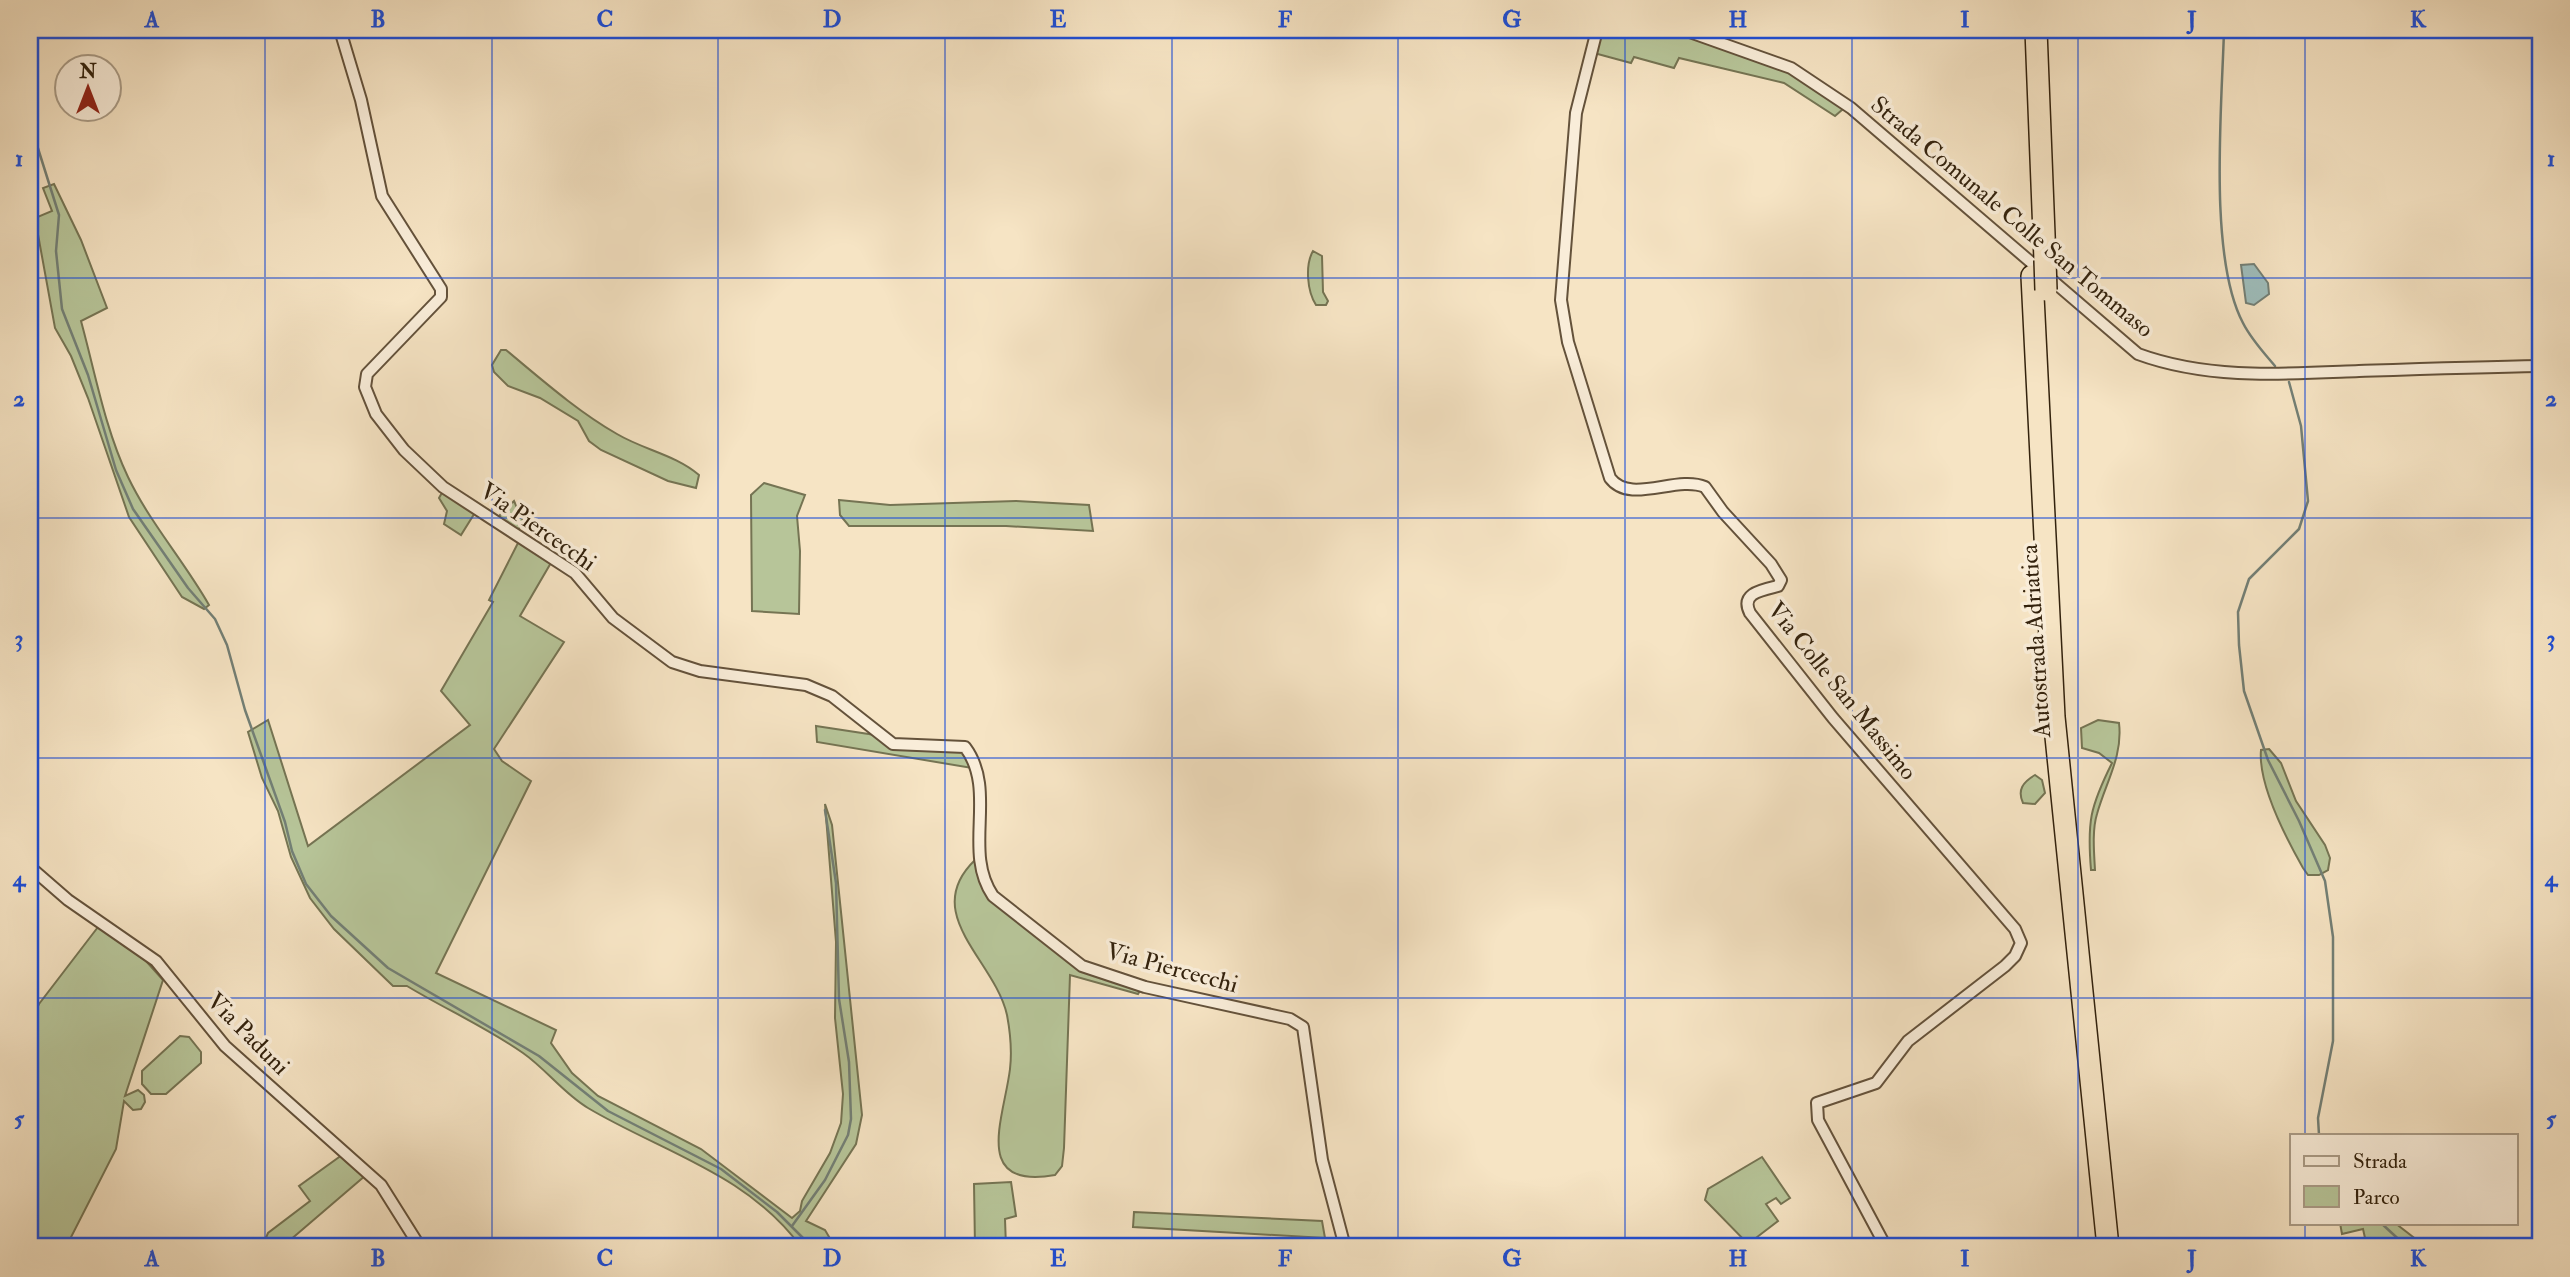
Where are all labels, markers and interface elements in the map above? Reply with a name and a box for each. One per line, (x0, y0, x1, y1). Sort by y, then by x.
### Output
text: A (144, 5, 160, 34)
text: B (370, 5, 386, 34)
text: C (597, 5, 613, 34)
text: D (823, 5, 841, 34)
text: E (1050, 5, 1067, 34)
text: F (1278, 5, 1293, 34)
text: G (1502, 5, 1522, 34)
text: H (1729, 5, 1748, 34)
text: I (1960, 5, 1970, 34)
text: J (2186, 5, 2197, 35)
text: K (2410, 5, 2427, 34)
north arrow (52, 52, 122, 122)
text: N (78, 60, 97, 84)
street label: Strada Comunale Colle San Tommaso (1864, 89, 2160, 345)
text: 1 (15, 144, 23, 173)
text: 1 (2547, 144, 2555, 173)
text: 2 (13, 384, 25, 413)
text: 2 (2545, 384, 2557, 413)
street label: Via Piercecchi (474, 476, 602, 578)
street label: Autostrada Adriatica (2014, 542, 2058, 740)
street label: Via Colle San Massimo (1760, 595, 1924, 787)
text: 3 (15, 624, 23, 653)
text: 3 (2547, 624, 2555, 653)
text: 4 (12, 864, 27, 893)
text: 4 (2544, 864, 2559, 893)
street label: Via Piercecchi (1103, 936, 1241, 1000)
street label: Via Paduni (200, 986, 296, 1082)
text: 5 (14, 1104, 25, 1133)
text: 5 (2546, 1104, 2557, 1133)
legend (2290, 1134, 2518, 1224)
text: Strada (2353, 1148, 2407, 1175)
text: Parco (2353, 1184, 2400, 1211)
text: A (144, 1244, 160, 1273)
text: B (370, 1244, 386, 1273)
text: C (597, 1244, 613, 1273)
text: D (823, 1244, 841, 1273)
text: E (1050, 1244, 1067, 1273)
text: F (1278, 1244, 1293, 1273)
text: G (1502, 1244, 1522, 1273)
text: H (1729, 1244, 1748, 1273)
text: I (1960, 1244, 1970, 1273)
text: J (2186, 1244, 2197, 1274)
text: K (2410, 1244, 2427, 1273)

